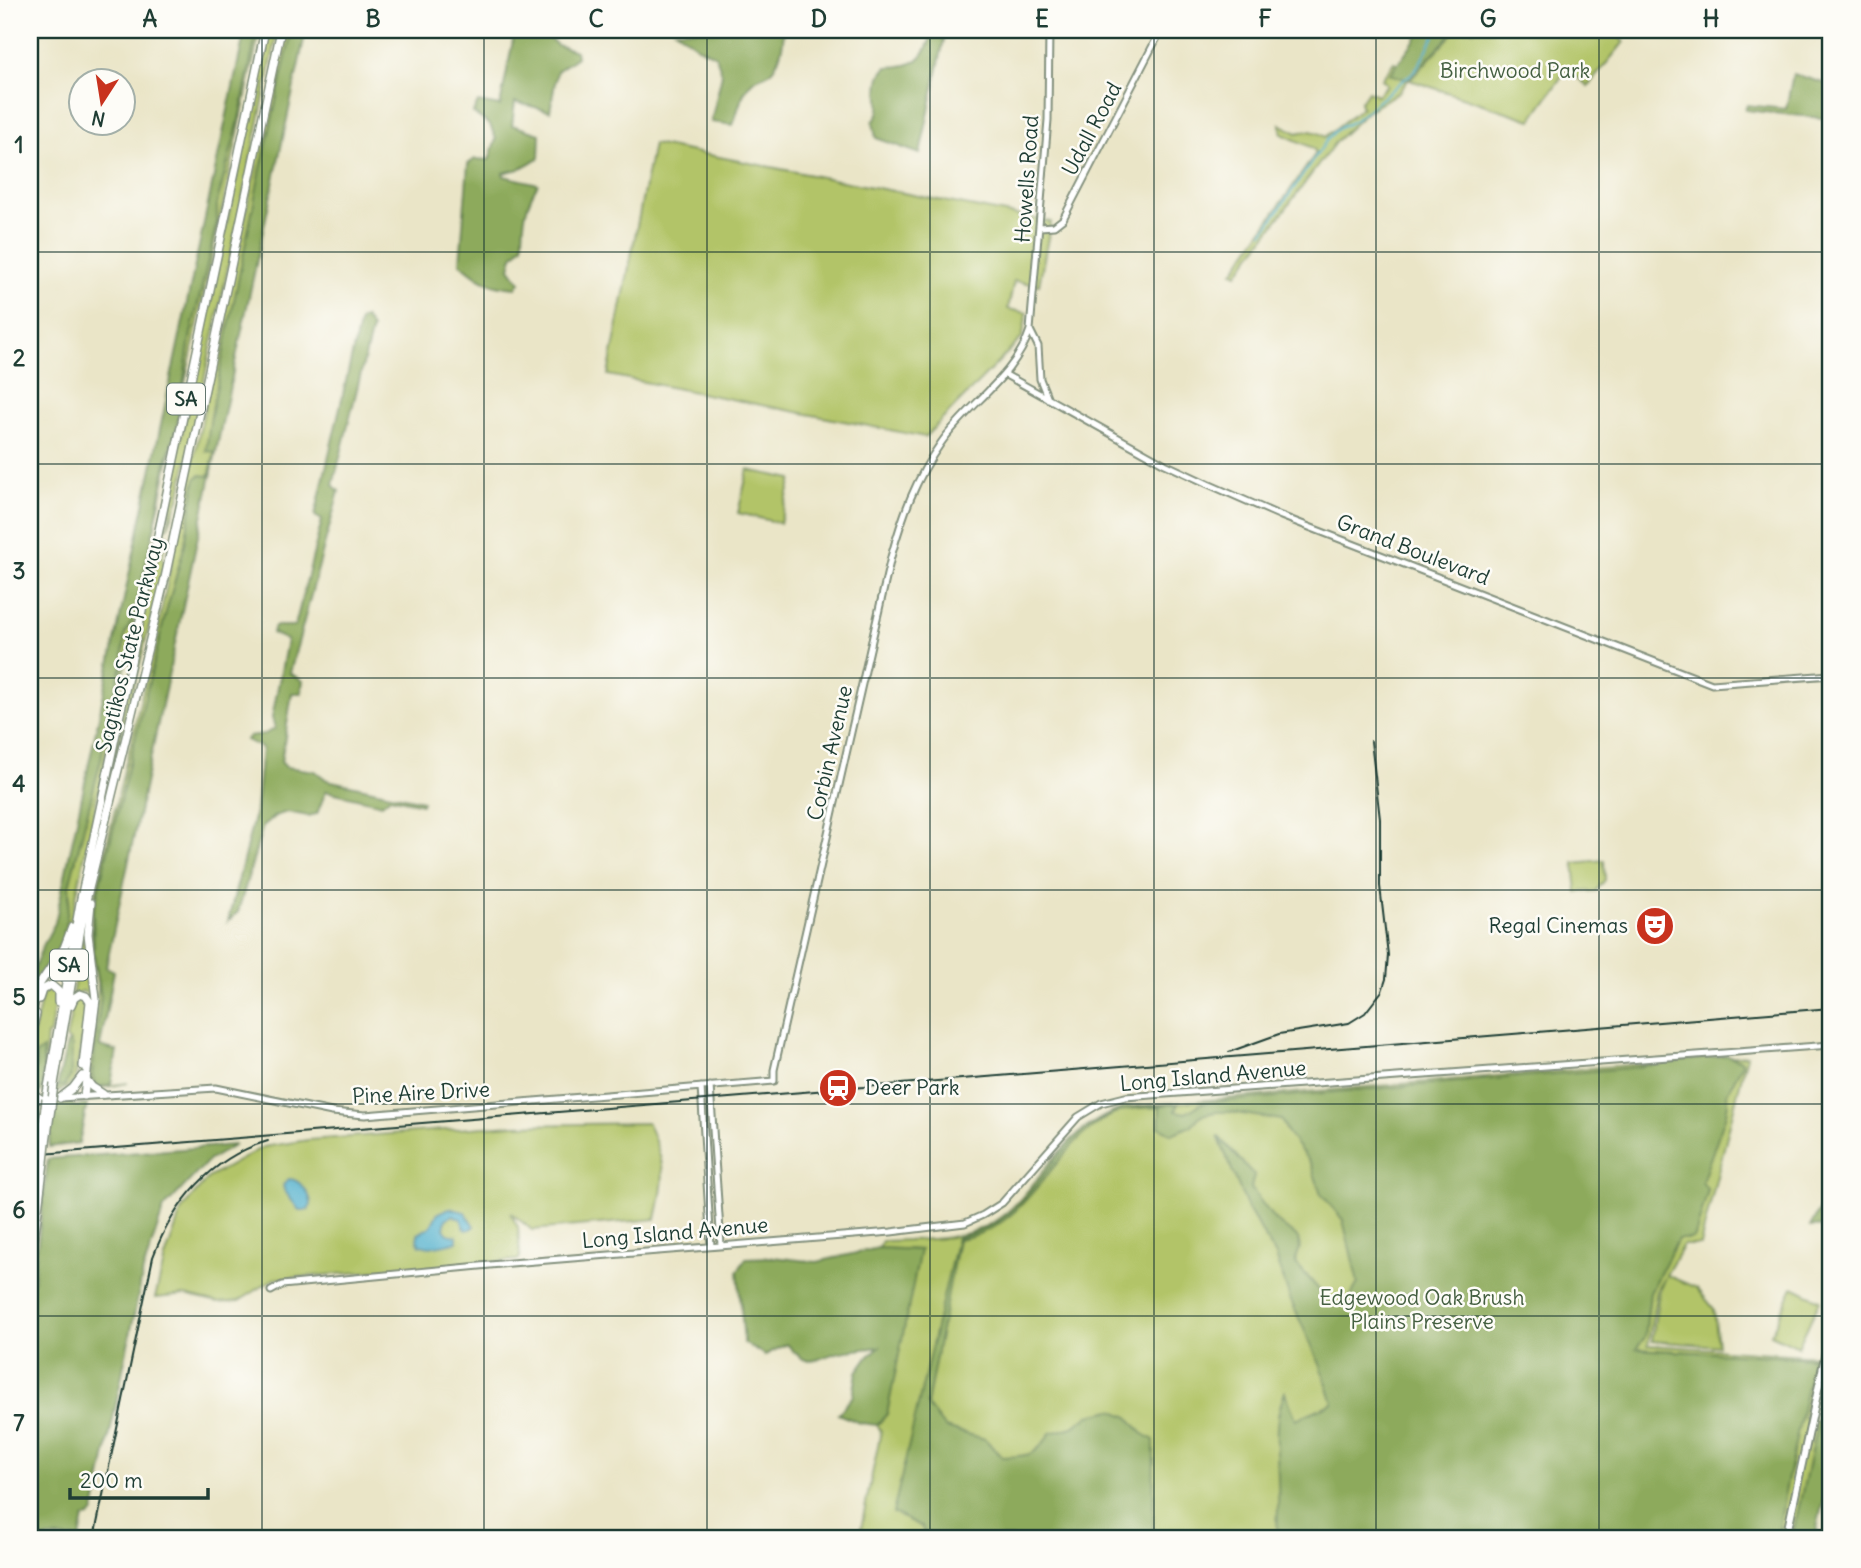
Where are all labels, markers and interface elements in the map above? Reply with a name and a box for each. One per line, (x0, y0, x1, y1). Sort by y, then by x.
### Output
text: A (143, 4, 158, 33)
text: B (365, 4, 381, 33)
text: C (588, 4, 604, 33)
text: D (811, 4, 827, 33)
text: E (1035, 4, 1049, 33)
text: F (1258, 4, 1272, 33)
text: G (1480, 4, 1496, 33)
text: H (1703, 4, 1719, 33)
park label: Birchwood Park (1440, 57, 1590, 84)
north arrow (66, 66, 136, 136)
street label: Udall Road (1056, 77, 1127, 180)
text: N (90, 106, 107, 132)
street label: Howells Road (1009, 114, 1044, 244)
text: 1 (14, 130, 24, 159)
text: 2 (13, 343, 26, 372)
road number: SA (167, 384, 205, 414)
street label: Grand Boulevard (1333, 508, 1493, 591)
street label: Sagtikos State Parkway (90, 534, 169, 755)
text: 3 (12, 556, 26, 585)
street label: Corbin Avenue (801, 683, 858, 823)
text: 4 (12, 769, 26, 798)
theatre icon: Regal Cinemas (1634, 905, 1676, 947)
place label: Regal Cinemas (1488, 912, 1628, 939)
road number: SA (50, 950, 88, 981)
text: 5 (12, 982, 26, 1011)
street label: Long Island Avenue (1119, 1054, 1307, 1097)
station icon: Deer Park (817, 1067, 859, 1109)
place label: Deer Park (865, 1074, 959, 1101)
street label: Pine Aire Drive (351, 1075, 491, 1110)
text: 6 (12, 1195, 26, 1224)
street label: Long Island Avenue (581, 1211, 769, 1254)
park label: Edgewood Oak Brush Plains Preserve (1319, 1284, 1525, 1335)
text: 7 (13, 1408, 25, 1437)
scale bar (70, 1456, 208, 1500)
text: 200 m (80, 1467, 143, 1494)

